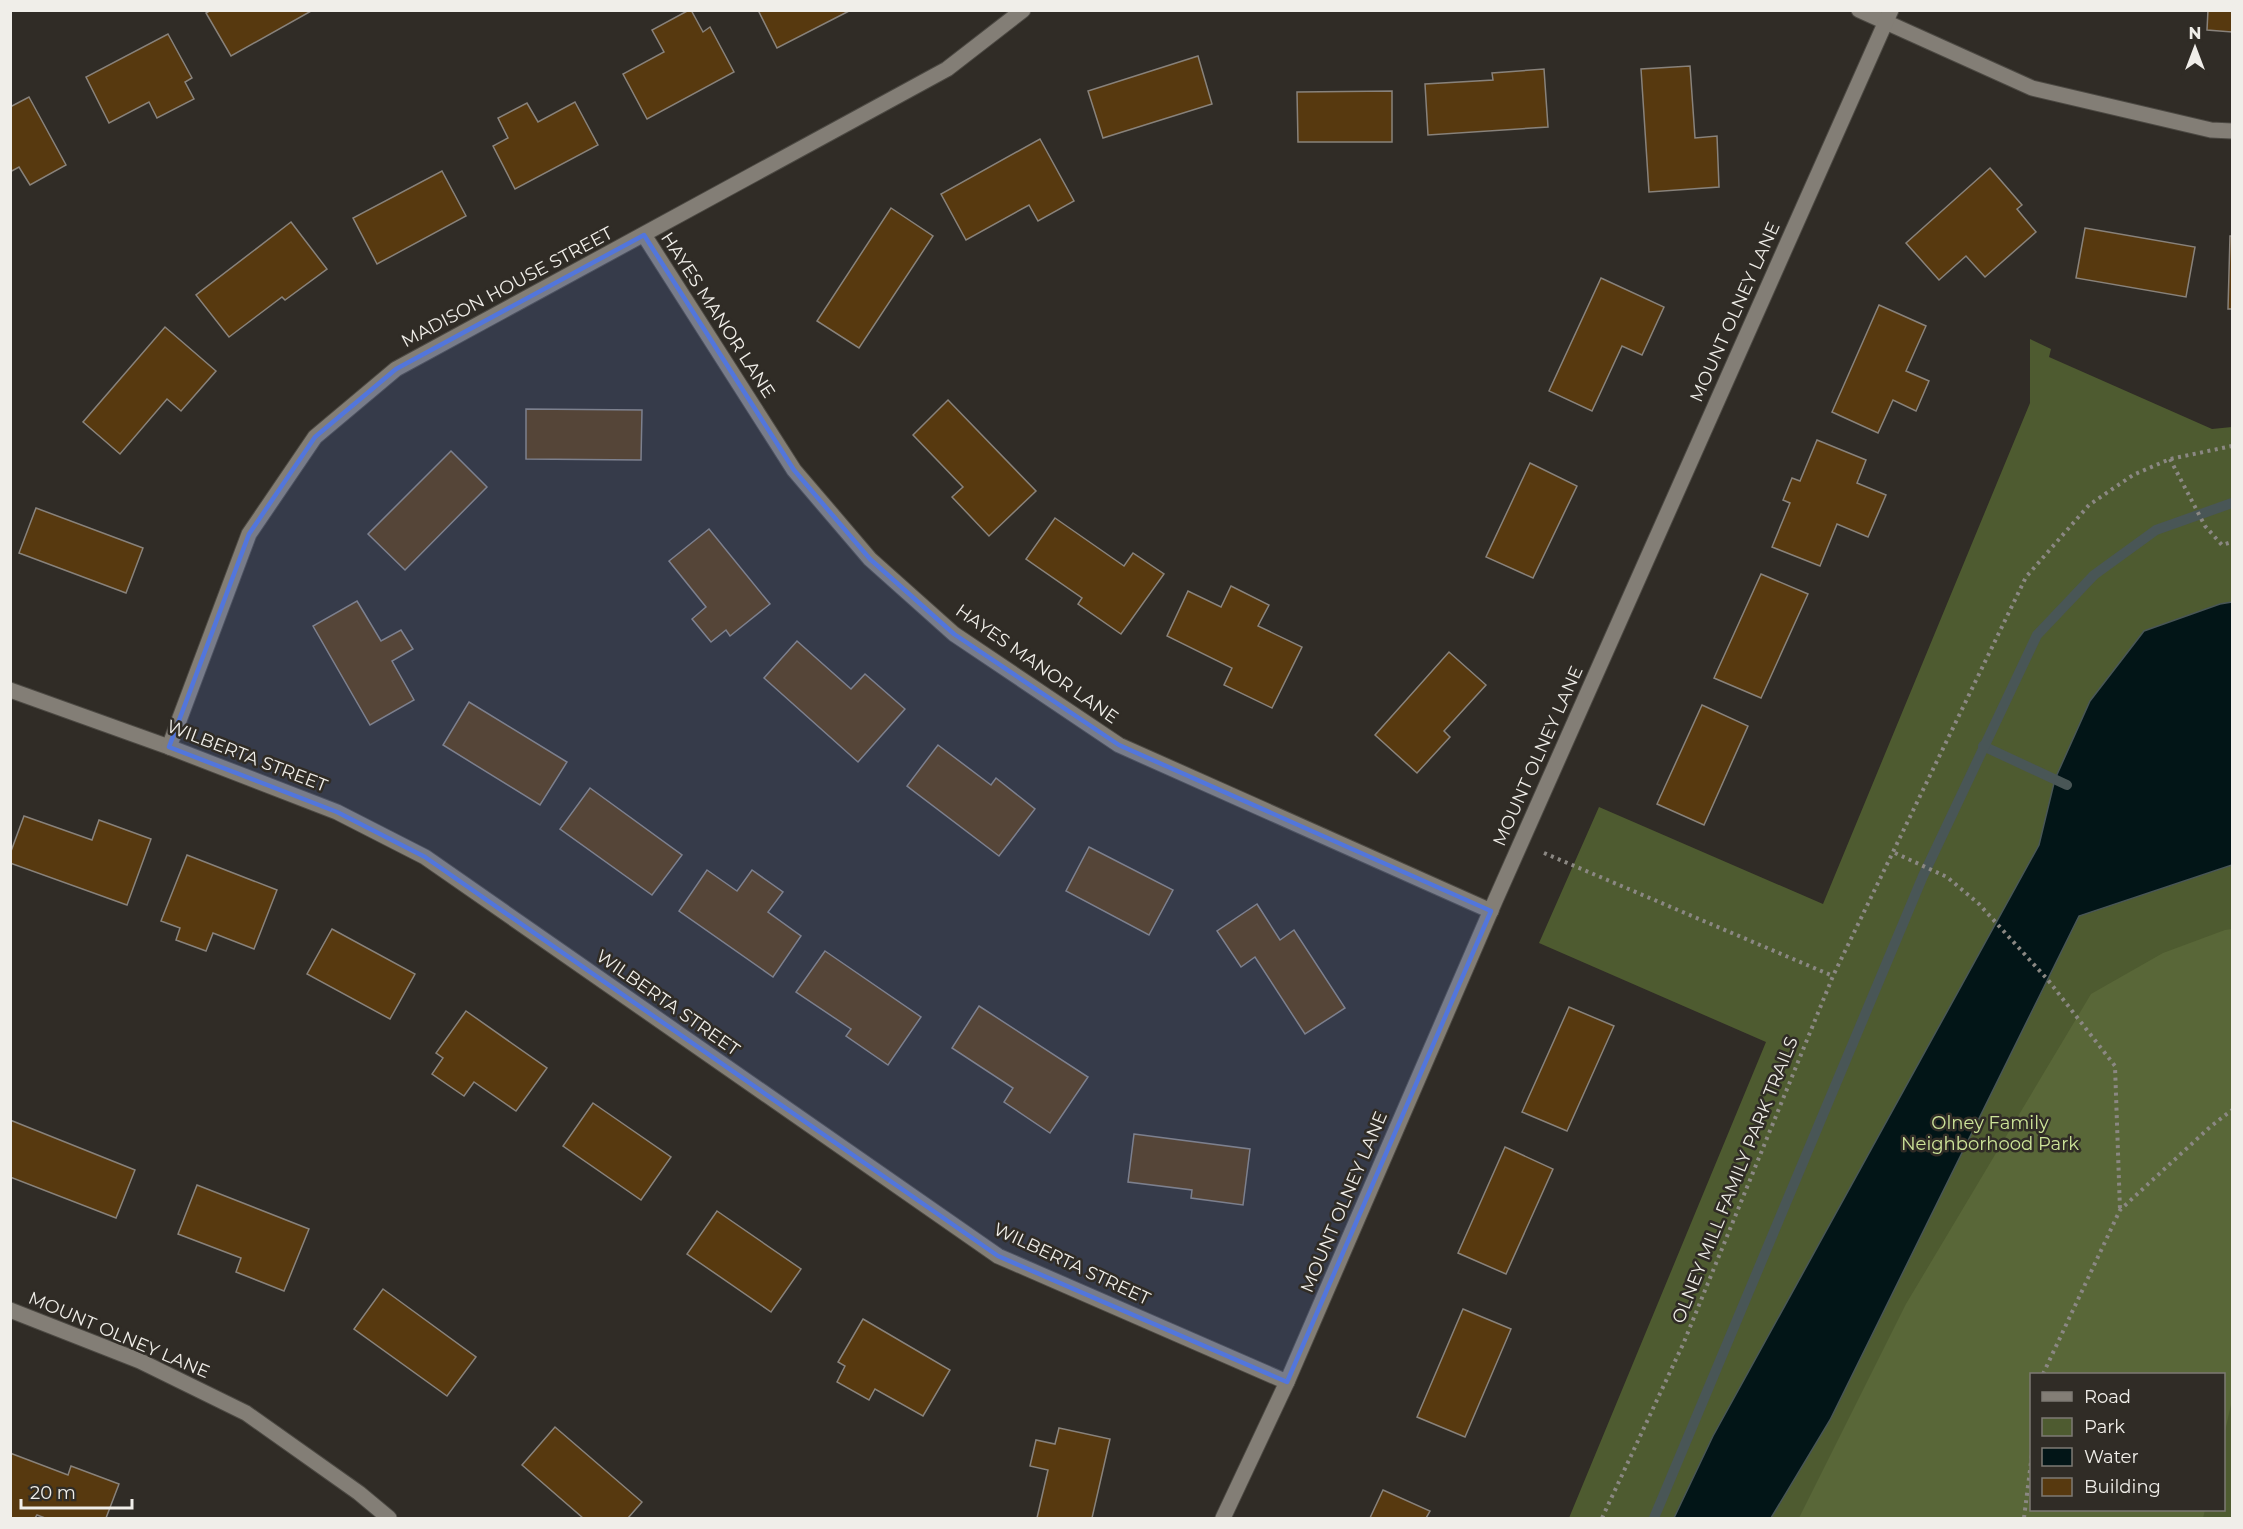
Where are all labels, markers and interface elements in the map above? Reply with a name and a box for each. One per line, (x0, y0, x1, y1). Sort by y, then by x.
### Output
north arrow (2165, 18, 2225, 78)
text: N (2189, 24, 2201, 43)
street label: MOUNT OLNEY LANE (1685, 219, 1785, 405)
street label: MADISON HOUSE STREET (397, 221, 617, 352)
street label: HAYES MANOR LANE (656, 228, 780, 402)
street label: HAYES MANOR LANE (951, 600, 1123, 728)
street label: MOUNT OLNEY LANE (1488, 663, 1588, 849)
street label: WILBERTA STREET (164, 715, 331, 797)
street label: WILBERTA STREET (592, 945, 745, 1061)
street label: OLNEY MILL FAMILY PARK TRAILS (1667, 1033, 1803, 1327)
street label: MOUNT OLNEY LANE (1296, 1108, 1392, 1296)
park label: Olney Family Neighborhood Park (1901, 1112, 2079, 1155)
street label: WILBERTA STREET (990, 1218, 1154, 1310)
street label: MOUNT OLNEY LANE (25, 1287, 213, 1383)
legend (2030, 1373, 2225, 1511)
text: Road (2084, 1386, 2131, 1408)
text: Park (2084, 1416, 2125, 1438)
text: Water (2084, 1446, 2139, 1468)
scale bar (21, 1472, 132, 1510)
text: Building (2084, 1476, 2161, 1498)
text: 20 m (30, 1482, 76, 1504)

